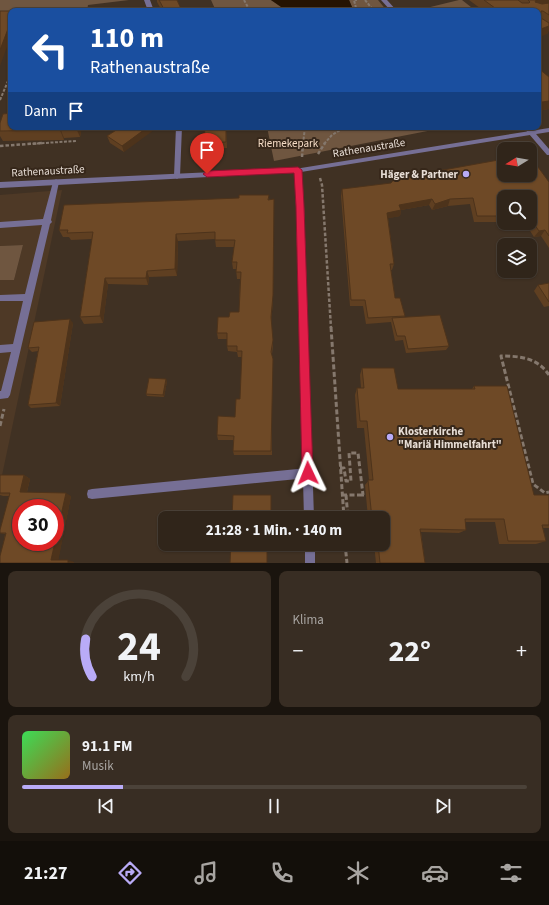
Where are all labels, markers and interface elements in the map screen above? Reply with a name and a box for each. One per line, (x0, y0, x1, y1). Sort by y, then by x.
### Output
text: 110 m (90, 18, 164, 58)
icon: left (24, 24, 76, 76)
text: Rathenaustraße (90, 55, 210, 80)
icon: arrive (65, 100, 87, 122)
text: Dann (24, 101, 57, 122)
pin (190, 133, 224, 174)
street label: Rathenaustraße (332, 135, 407, 161)
park label: Riemekepark (258, 136, 319, 151)
icon: arrive (196, 139, 218, 161)
north arrow (497, 142, 537, 182)
map controls (497, 142, 537, 278)
street label: Rathenaustraße (11, 162, 86, 180)
place label: Häger & Partner (380, 167, 459, 182)
marker: Häger & Partner (461, 169, 471, 179)
button: search (497, 190, 537, 230)
button: layers (497, 238, 537, 278)
place label: Klosterkirche "Mariä Himmelfahrt" (398, 424, 502, 452)
marker: Klosterkirche "Mariä Himmelfahrt" (385, 432, 395, 442)
position arrow (287, 452, 329, 494)
speed limit sign: 30 (12, 499, 64, 551)
text: 21:28 · 1 Min. · 140 m (206, 520, 342, 541)
text: Klima (293, 611, 324, 629)
text: 24 (117, 617, 161, 677)
text: 22° (388, 630, 431, 673)
text: − (293, 635, 303, 667)
text: + (516, 635, 527, 667)
text: km/h (123, 666, 155, 687)
text: 91.1 FM (82, 736, 133, 757)
text: Musik (82, 757, 114, 775)
icon: previous (95, 795, 117, 817)
icon: pause (263, 795, 285, 817)
icon: next (432, 795, 454, 817)
icon: directions (116, 859, 144, 887)
icon: music (192, 859, 220, 887)
icon: phone (268, 859, 296, 887)
icon: climate (344, 859, 372, 887)
icon: car (421, 859, 449, 887)
icon: filters (497, 859, 525, 887)
text: 21:27 (24, 861, 68, 886)

